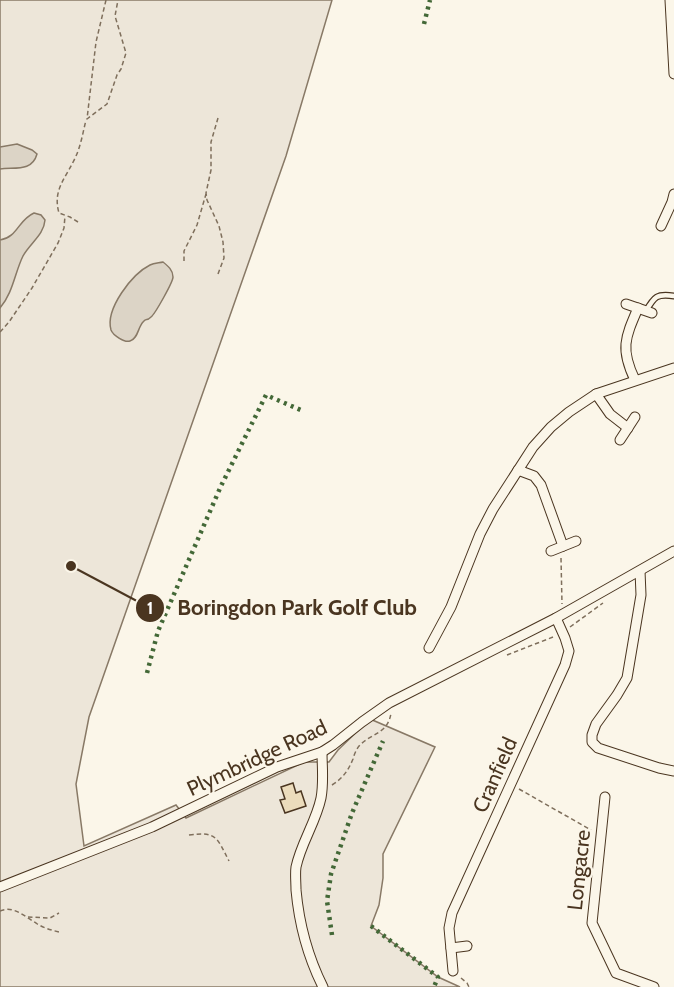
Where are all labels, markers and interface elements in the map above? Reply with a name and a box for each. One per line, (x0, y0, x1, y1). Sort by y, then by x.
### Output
callout: Boringdon Park Golf Club (135, 588, 429, 628)
text: Boringdon Park Golf Club (177, 594, 417, 621)
text: 1 (147, 597, 153, 619)
street label: Plymbridge Road (183, 714, 331, 801)
street label: Cranfield (467, 733, 522, 816)
street label: Longacre (562, 828, 595, 911)

